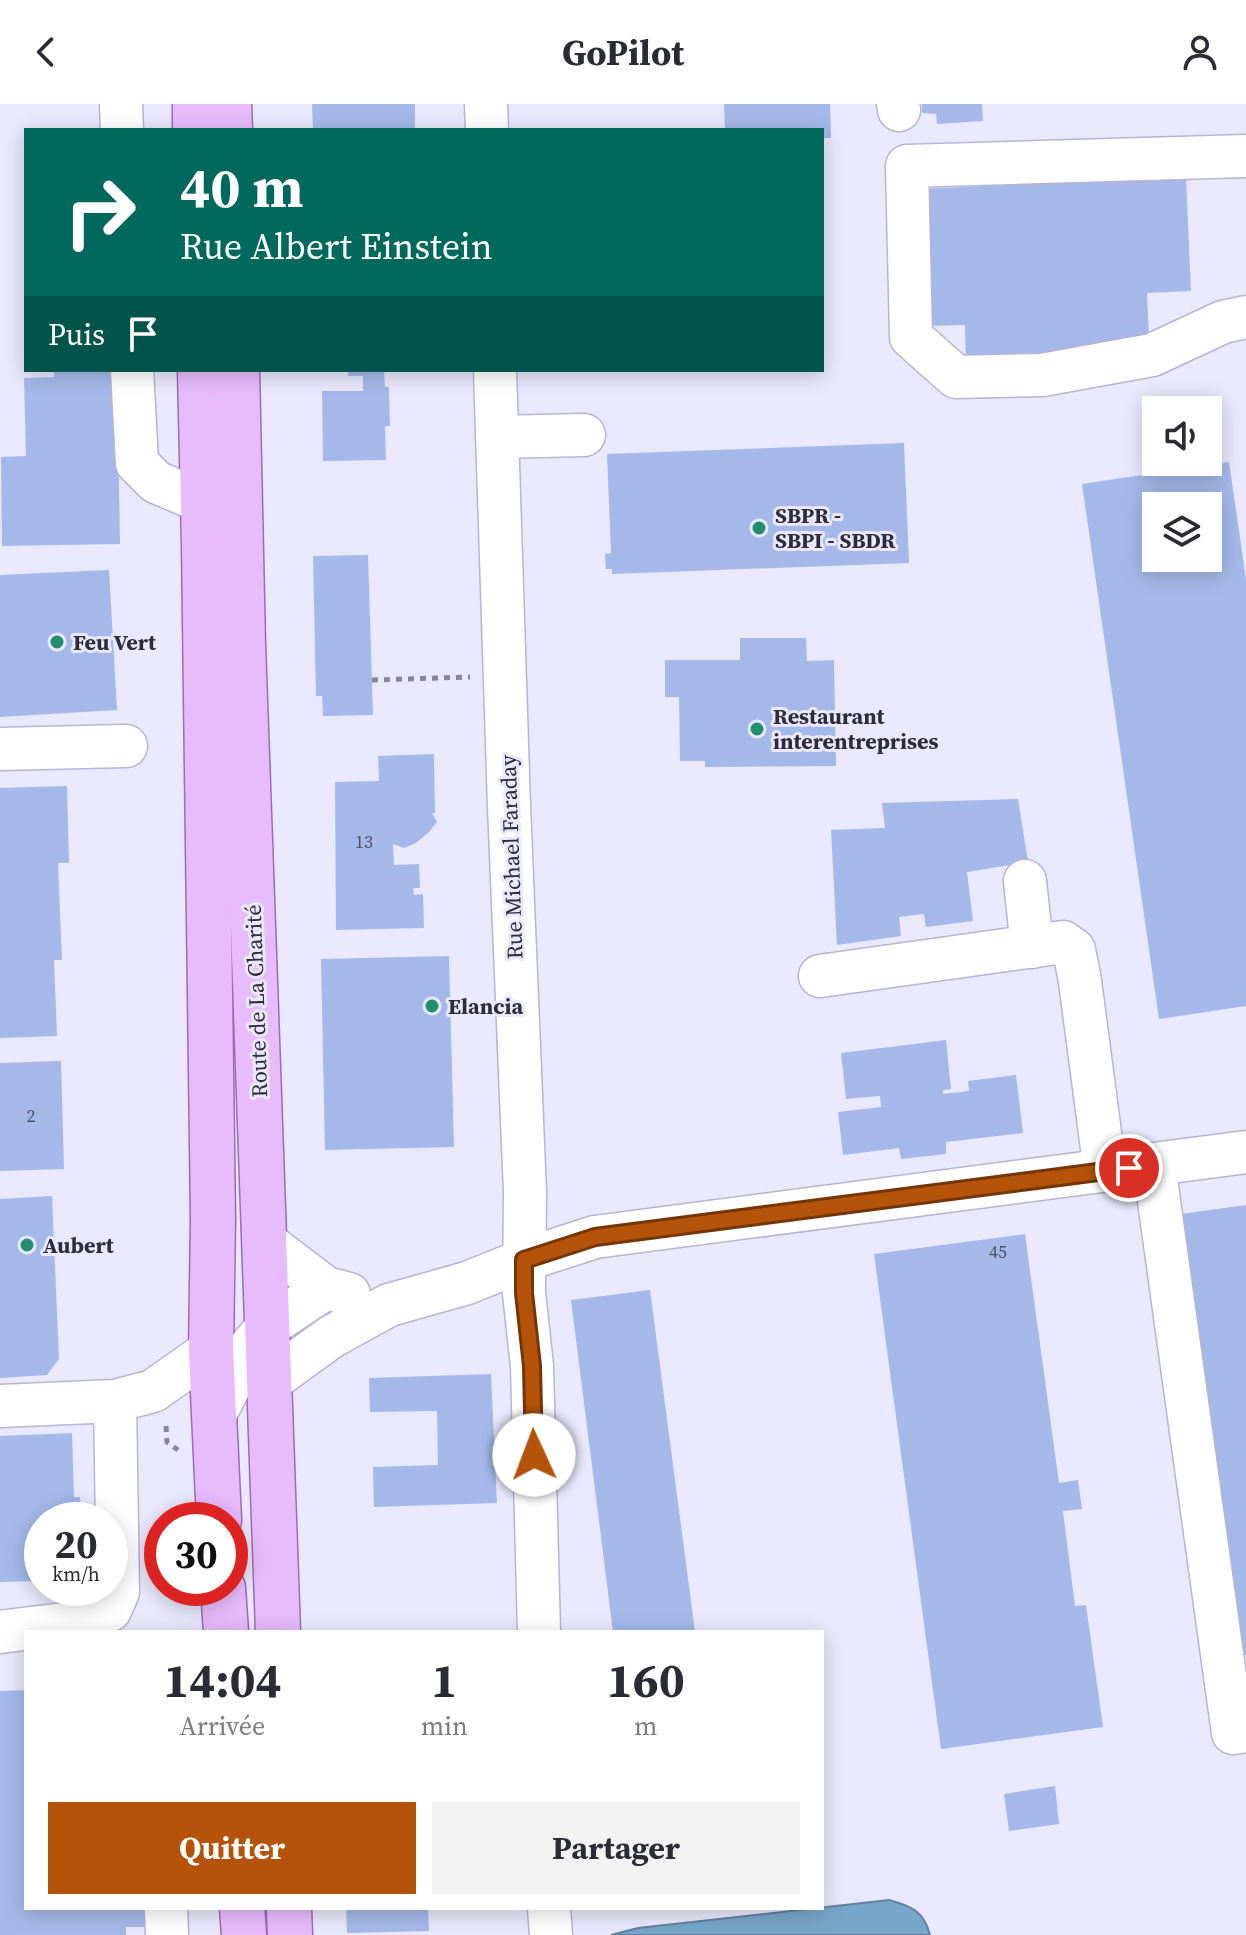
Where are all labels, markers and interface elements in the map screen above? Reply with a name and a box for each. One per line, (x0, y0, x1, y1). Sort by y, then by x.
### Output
text: GoPilot (562, 28, 684, 77)
icon: back (24, 30, 68, 74)
icon: person (1178, 30, 1222, 74)
text: 40 m (180, 149, 303, 226)
icon: right (48, 160, 152, 264)
text: Rue Albert Einstein (180, 222, 493, 271)
icon: arrive (121, 312, 165, 356)
text: Puis (48, 314, 105, 355)
map controls (1142, 396, 1222, 572)
button: sound (1142, 396, 1222, 476)
button: layers (1142, 492, 1222, 572)
place label: SBPR - SBPI - SBDR (775, 500, 895, 555)
marker: SBPR - SBPI - SBDR (750, 519, 768, 537)
place label: Feu Vert (73, 627, 157, 657)
marker: Feu Vert (48, 633, 66, 651)
place label: Restaurant interentreprises (773, 701, 939, 756)
marker: Restaurant interentreprises (748, 720, 766, 738)
street label: Rue Michael Faraday (492, 753, 530, 960)
house number: 13 (355, 829, 373, 854)
street label: Route de La Charité (238, 904, 274, 1098)
place label: Elancia (448, 991, 523, 1021)
marker: Elancia (423, 997, 441, 1015)
house number: 2 (27, 1103, 36, 1128)
pin (1095, 1134, 1163, 1202)
icon: arrive (1107, 1146, 1151, 1190)
place label: Aubert (43, 1230, 115, 1260)
marker: Aubert (18, 1236, 36, 1254)
house number: 45 (989, 1239, 1007, 1264)
position arrow (492, 1413, 576, 1497)
speed limit sign: 30 (144, 1502, 248, 1606)
text: 20 (54, 1517, 98, 1571)
text: km/h (52, 1560, 100, 1588)
text: 14:04 (163, 1647, 282, 1713)
text: 1 (431, 1647, 457, 1713)
text: 160 (607, 1647, 685, 1713)
text: Arrivée (179, 1708, 265, 1744)
text: min (421, 1708, 468, 1744)
text: m (634, 1708, 658, 1744)
button: Quitter (48, 1802, 416, 1894)
button: Partager (432, 1802, 800, 1894)

